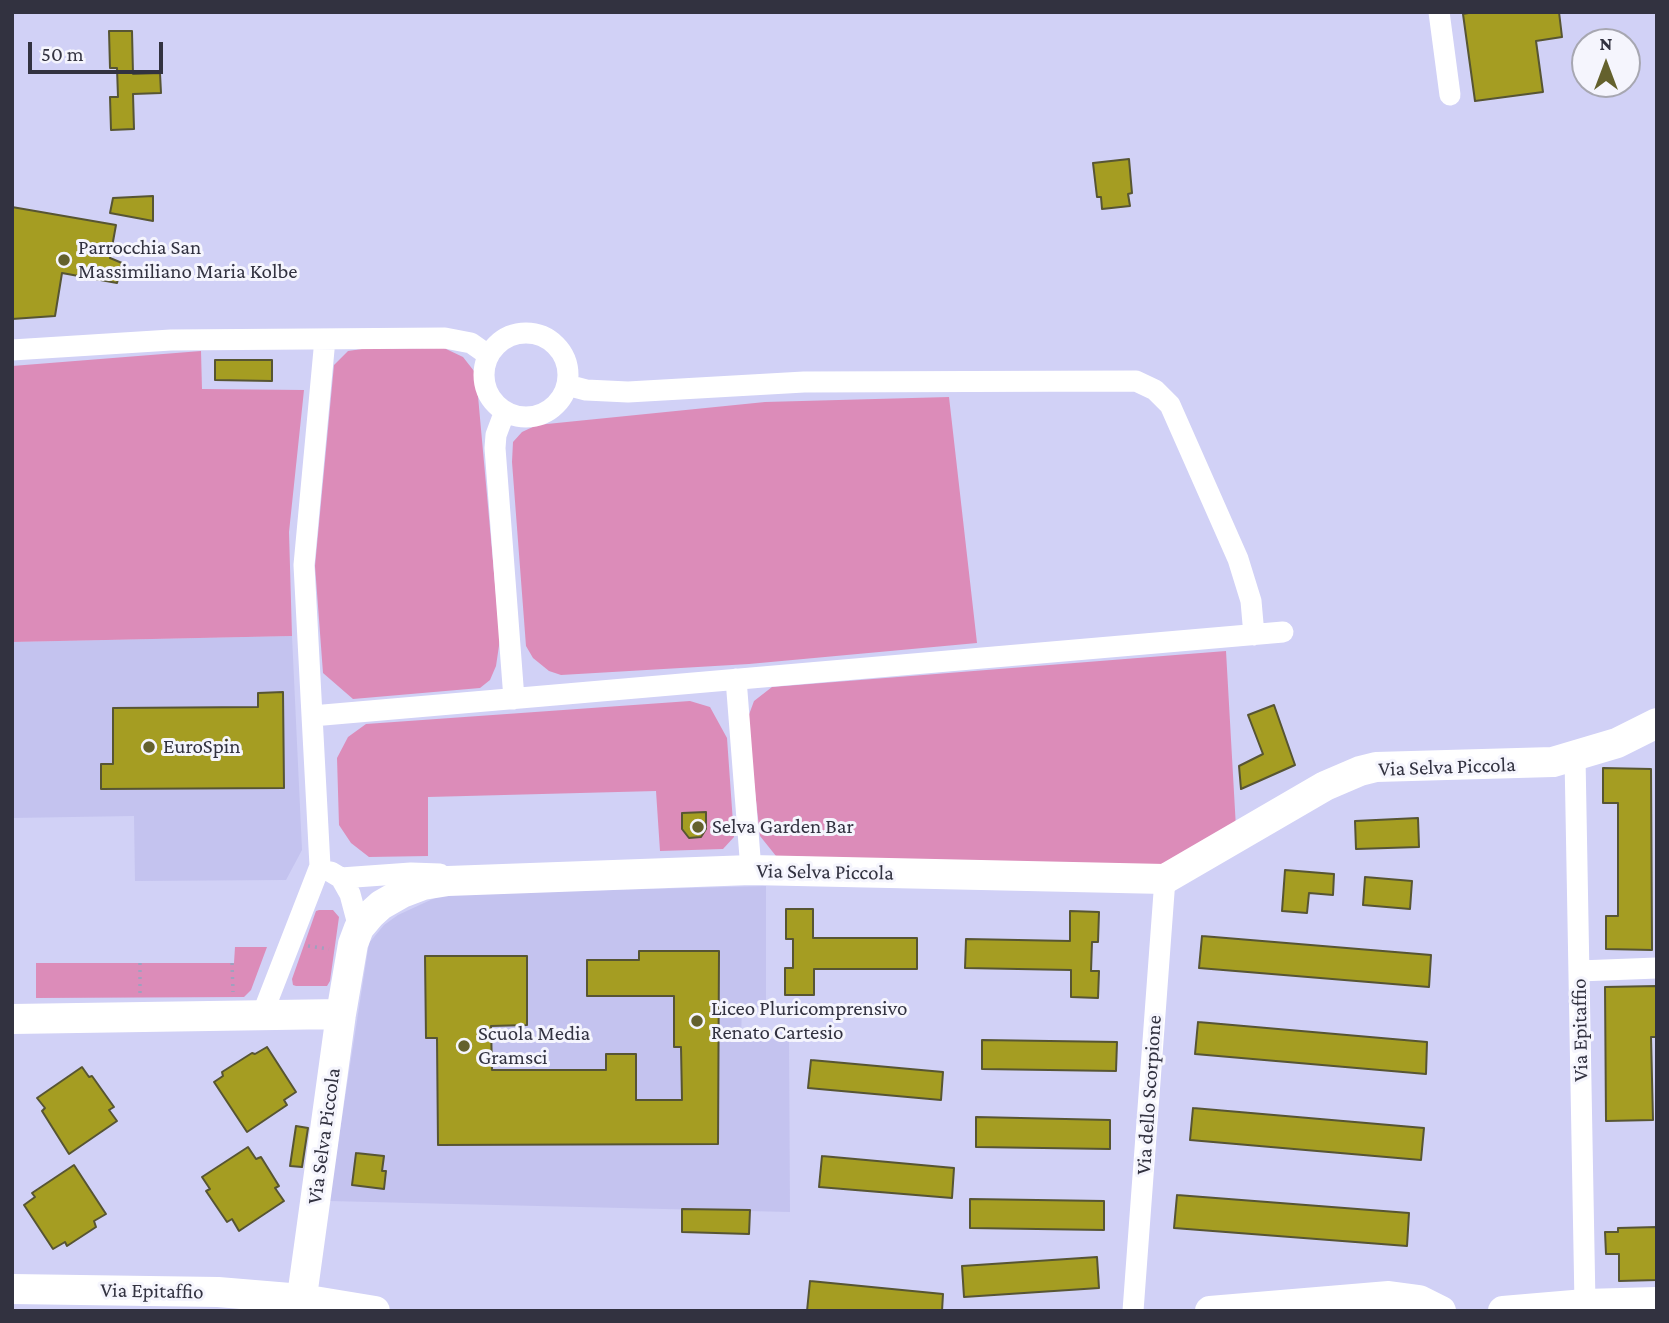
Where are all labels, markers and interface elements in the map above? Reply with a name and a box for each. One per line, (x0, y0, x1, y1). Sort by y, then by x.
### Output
scale bar (32, 28, 166, 72)
north arrow (1571, 28, 1641, 98)
text: N (1600, 33, 1612, 54)
text: 50 m (41, 42, 84, 66)
place label: Parrocchia San Massimiliano Maria Kolbe (78, 235, 297, 285)
marker: Parrocchia San Massimiliano Maria Kolbe (56, 252, 72, 268)
place label: EuroSpin (163, 734, 240, 760)
marker: EuroSpin (141, 739, 157, 755)
street label: Via Selva Piccola (1378, 752, 1516, 782)
place label: Selva Garden Bar (712, 814, 854, 840)
marker: Selva Garden Bar (690, 819, 706, 835)
street label: Via Selva Piccola (756, 858, 894, 886)
street label: Via Epitaffio (1567, 978, 1593, 1082)
place label: Liceo Pluricomprensivo Renato Cartesio (711, 996, 907, 1046)
marker: Liceo Pluricomprensivo Renato Cartesio (689, 1013, 705, 1029)
street label: Via dello Scorpione (1131, 1014, 1167, 1176)
place label: Scuola Media Gramsci (478, 1021, 590, 1071)
marker: Scuola Media Gramsci (456, 1038, 472, 1054)
street label: Via Selva Piccola (302, 1066, 346, 1206)
street label: Via Epitaffio (100, 1278, 204, 1304)

